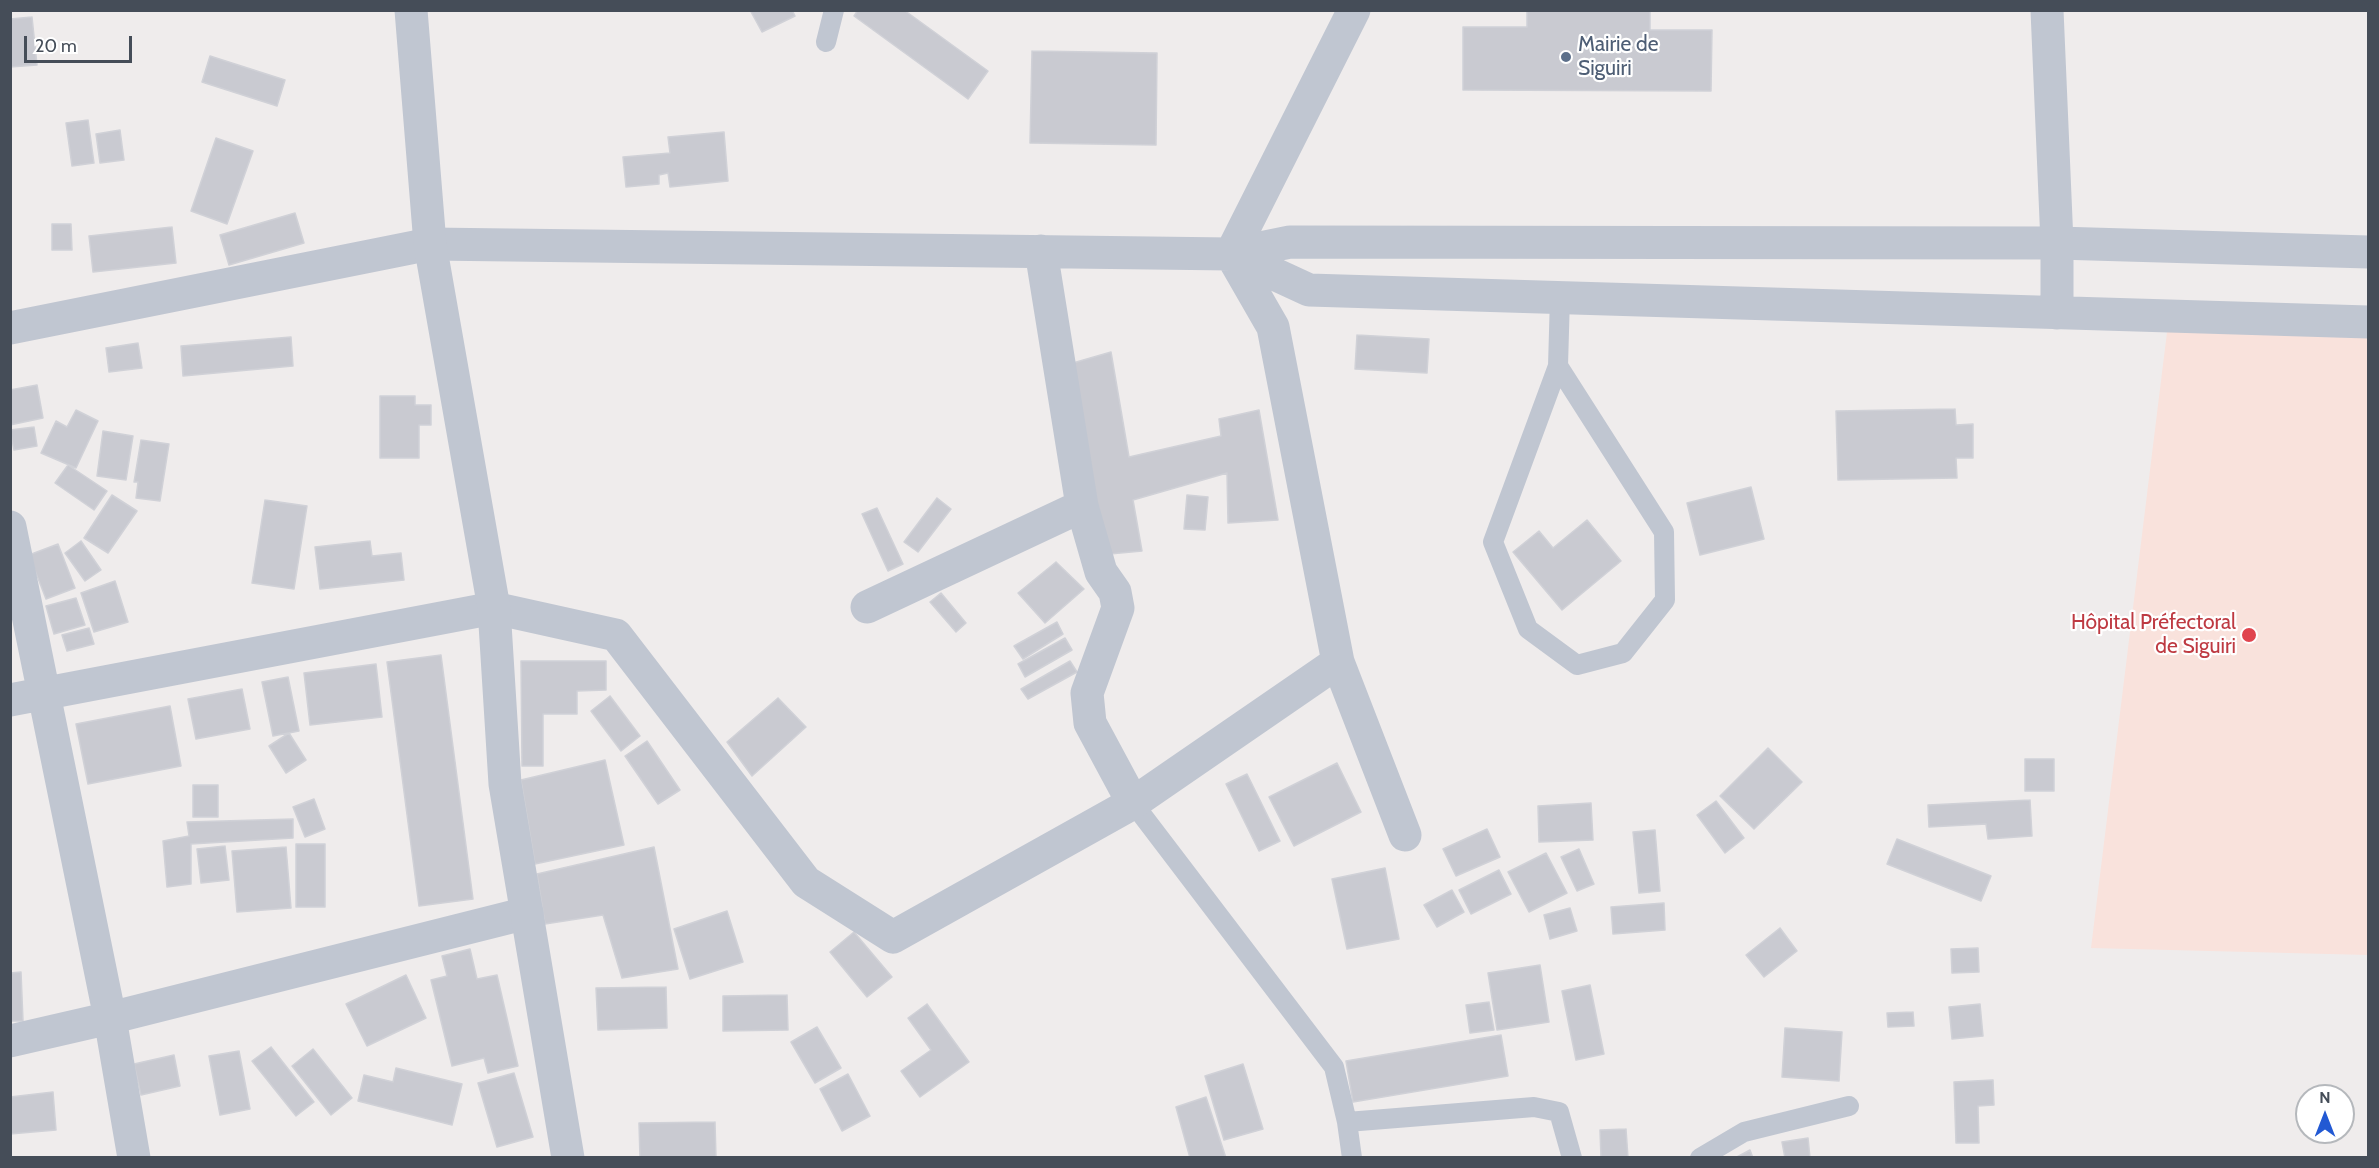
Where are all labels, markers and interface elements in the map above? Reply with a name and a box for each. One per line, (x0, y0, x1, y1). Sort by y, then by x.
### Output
scale bar (27, 24, 135, 62)
place label: Mairie de Siguiri (1578, 32, 1658, 82)
text: 20 m (35, 35, 77, 57)
marker: Mairie de Siguiri (1559, 50, 1573, 64)
place label: Hôpital Préfectoral de Siguiri (2071, 610, 2236, 660)
marker: Hôpital Préfectoral de Siguiri (2240, 626, 2258, 644)
north arrow (2295, 1084, 2355, 1144)
text: N (2319, 1088, 2331, 1107)

